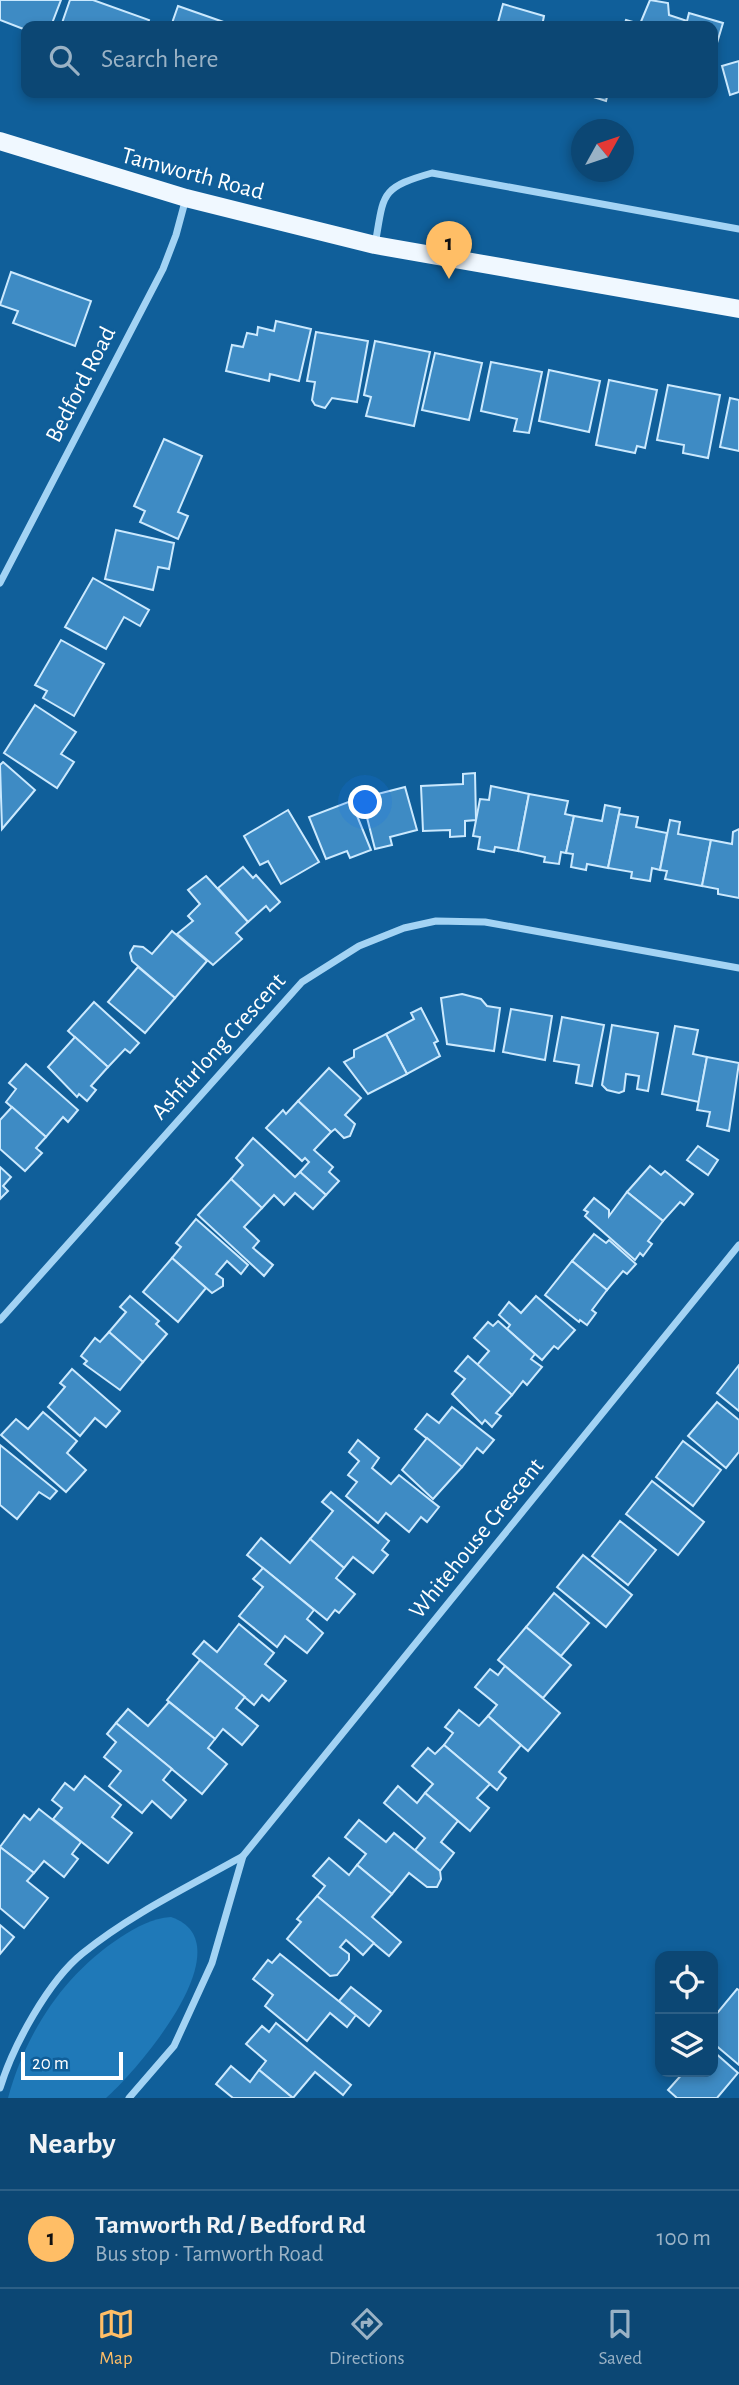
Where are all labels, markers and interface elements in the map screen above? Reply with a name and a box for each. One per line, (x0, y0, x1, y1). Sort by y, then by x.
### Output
search box (21, 21, 718, 98)
icon: search (45, 41, 83, 79)
text: Search here (101, 46, 219, 72)
north arrow (571, 119, 634, 182)
street label: Tamworth Road (119, 143, 267, 205)
pin: 1 (426, 221, 472, 279)
street label: Bedford Road (42, 323, 120, 446)
your location (348, 785, 382, 819)
street label: Ashfurlong Crescent (147, 969, 291, 1124)
street label: Whitehouse Crescent (405, 1454, 549, 1623)
map controls (655, 1951, 718, 2077)
button: locate (655, 1951, 718, 2014)
button: layers (655, 2014, 718, 2077)
scale bar (21, 2049, 122, 2081)
text: 20 m (32, 2054, 69, 2073)
text: Nearby (28, 2129, 116, 2159)
text: Tamworth Rd / Bedford Rd (95, 2212, 366, 2238)
text: 1 (47, 2227, 55, 2250)
text: 100 m (657, 2227, 711, 2250)
text: Bus stop · Tamworth Road (95, 2243, 323, 2266)
tab: Map (97, 2305, 135, 2370)
tab: Directions (329, 2305, 405, 2370)
tab: Saved (599, 2305, 642, 2370)

